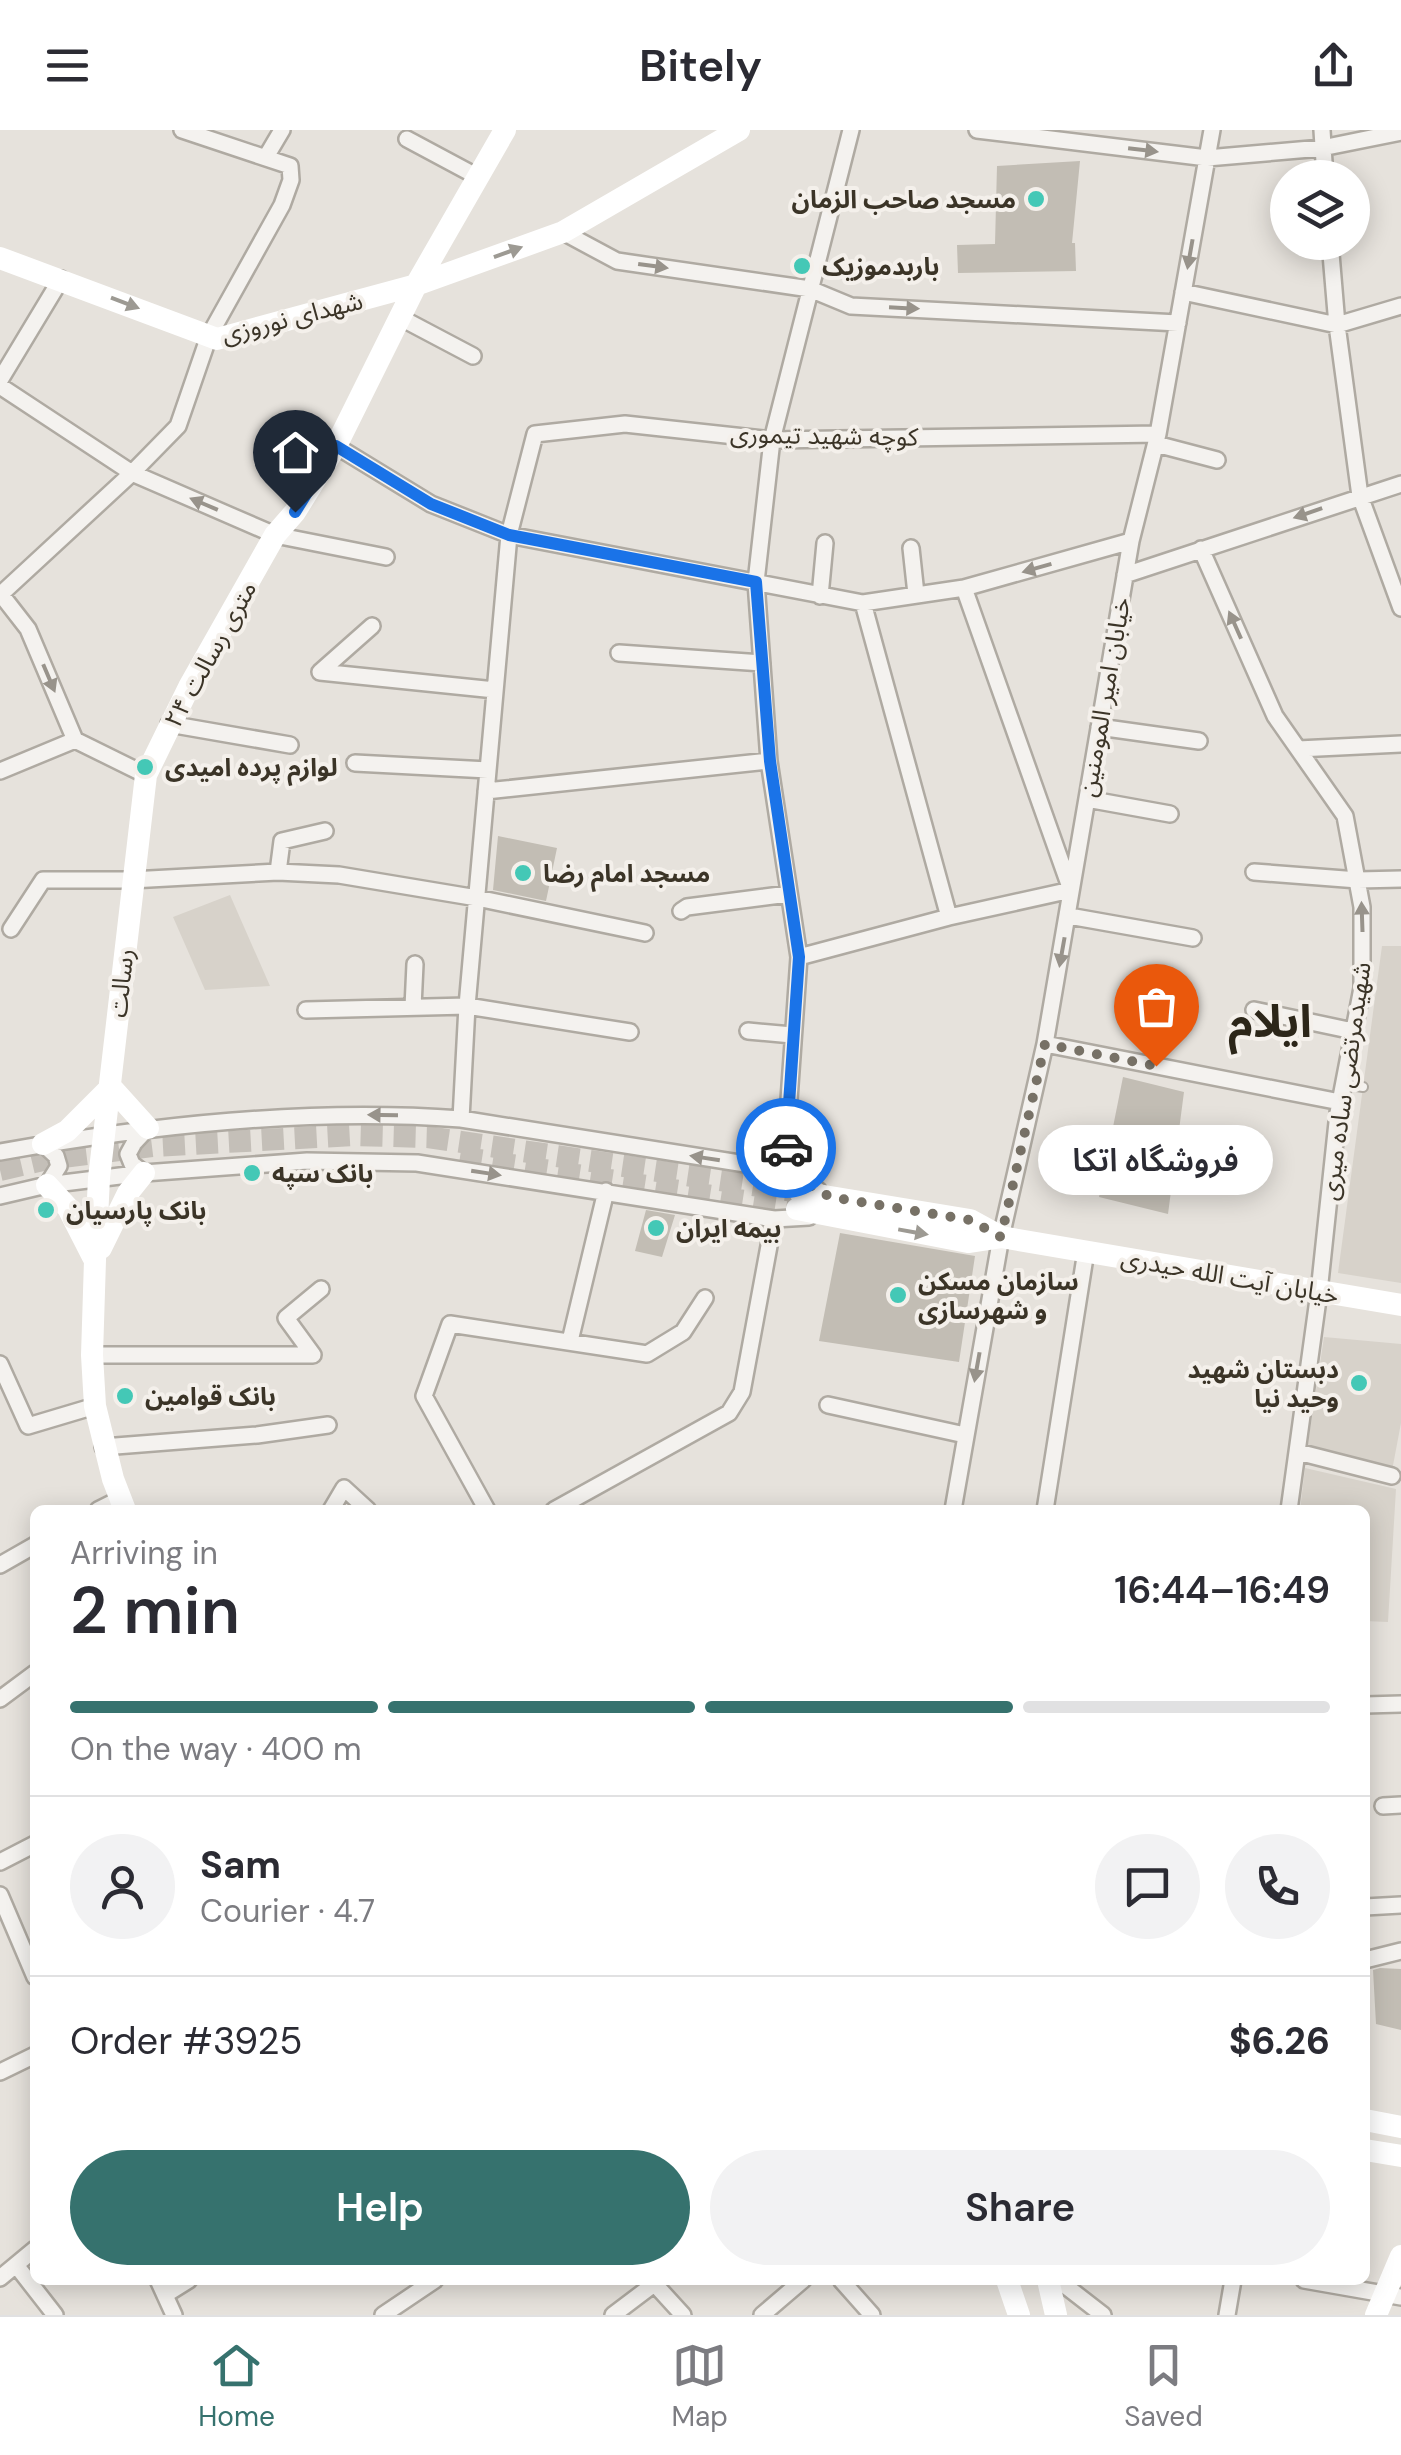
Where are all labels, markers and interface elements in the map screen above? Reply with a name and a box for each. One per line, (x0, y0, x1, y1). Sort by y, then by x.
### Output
text: Bitely (639, 36, 762, 95)
icon: menu (40, 38, 95, 93)
icon: share (1306, 38, 1361, 93)
one-way arrow (1128, 142, 1160, 158)
map controls (1270, 160, 1370, 260)
button: layers (1270, 160, 1370, 260)
place label: مسجد صاحب الزمان (791, 183, 1016, 216)
marker: مسجد صاحب الزمان (1025, 188, 1047, 210)
one-way arrow (1181, 239, 1197, 270)
one-way arrow (493, 244, 523, 259)
place label: باربدموزیک (822, 250, 939, 283)
marker: باربدموزیک (791, 255, 813, 277)
one-way arrow (638, 259, 669, 275)
street label: شهدای نوروزی (218, 284, 366, 351)
one-way arrow (110, 296, 140, 312)
one-way arrow (889, 301, 921, 317)
pin (253, 410, 338, 513)
street label: کوچه شهید تیموری (730, 417, 919, 454)
icon: home (268, 425, 323, 480)
one-way arrow (189, 496, 219, 512)
one-way arrow (1293, 507, 1323, 522)
one-way arrow (1021, 560, 1052, 576)
street label: ۲۴ متری رسالت (157, 575, 264, 733)
street label: خیابان امیر المومنین (1071, 595, 1138, 799)
one-way arrow (1227, 610, 1243, 640)
one-way arrow (41, 663, 57, 693)
place label: لوازم پرده امیدی (165, 751, 338, 786)
marker: لوازم پرده امیدی (134, 756, 156, 778)
place label: مسجد امام رضا (543, 857, 710, 892)
marker: مسجد امام رضا (512, 862, 534, 884)
one-way arrow (1353, 901, 1369, 933)
one-way arrow (1054, 937, 1069, 968)
street label: رسالت (101, 947, 142, 1019)
street label: شهیدمرتضی ساده میری (1312, 960, 1379, 1202)
pin (1114, 964, 1199, 1067)
icon: bag (1129, 979, 1184, 1034)
district label: ایلام (1228, 992, 1312, 1055)
courier (736, 1098, 836, 1198)
one-way arrow (367, 1107, 399, 1123)
icon: car (759, 1121, 814, 1176)
callout: فروشگاه اتکا (1038, 1126, 1274, 1196)
text: فروشگاه اتکا (1072, 1139, 1239, 1181)
one-way arrow (689, 1149, 721, 1165)
place label: بانک سپه (272, 1157, 373, 1190)
marker: بانک سپه (241, 1162, 263, 1184)
one-way arrow (470, 1166, 502, 1181)
place label: بانک پارسیان (66, 1194, 206, 1227)
marker: بانک پارسیان (35, 1199, 57, 1221)
place label: بیمه ایران (676, 1212, 781, 1245)
marker: بیمه ایران (645, 1217, 667, 1239)
one-way arrow (898, 1225, 930, 1240)
street label: خیابان آیت الله حیدری (1118, 1241, 1341, 1312)
place label: سازمان مسکن و شهرسازی (918, 1265, 1079, 1327)
marker: سازمان مسکن و شهرسازی (887, 1284, 909, 1306)
one-way arrow (969, 1352, 984, 1383)
place label: دبستان شهید وحید نیا (1188, 1353, 1339, 1415)
marker: دبستان شهید وحید نیا (1348, 1372, 1370, 1394)
place label: بانک قوامین (145, 1380, 276, 1413)
marker: بانک قوامین (114, 1385, 136, 1407)
text: Arriving in (70, 1532, 218, 1574)
text: 16:44–16:49 (1114, 1565, 1330, 1615)
text: 2 min (70, 1569, 240, 1653)
text: On the way · 400 m (70, 1728, 361, 1770)
button: person (70, 1834, 175, 1939)
button: chat (1095, 1834, 1200, 1939)
button: phone (1225, 1834, 1330, 1939)
text: Sam (200, 1840, 281, 1890)
text: Courier · 4.7 (200, 1890, 375, 1932)
text: Order #3925 (70, 2016, 303, 2066)
text: $6.26 (1229, 2016, 1330, 2066)
button: Help (70, 2150, 690, 2265)
button: Share (710, 2150, 1330, 2265)
tab: Home (198, 2338, 275, 2435)
tab: Map (671, 2338, 728, 2435)
tab: Saved (1124, 2338, 1203, 2435)

